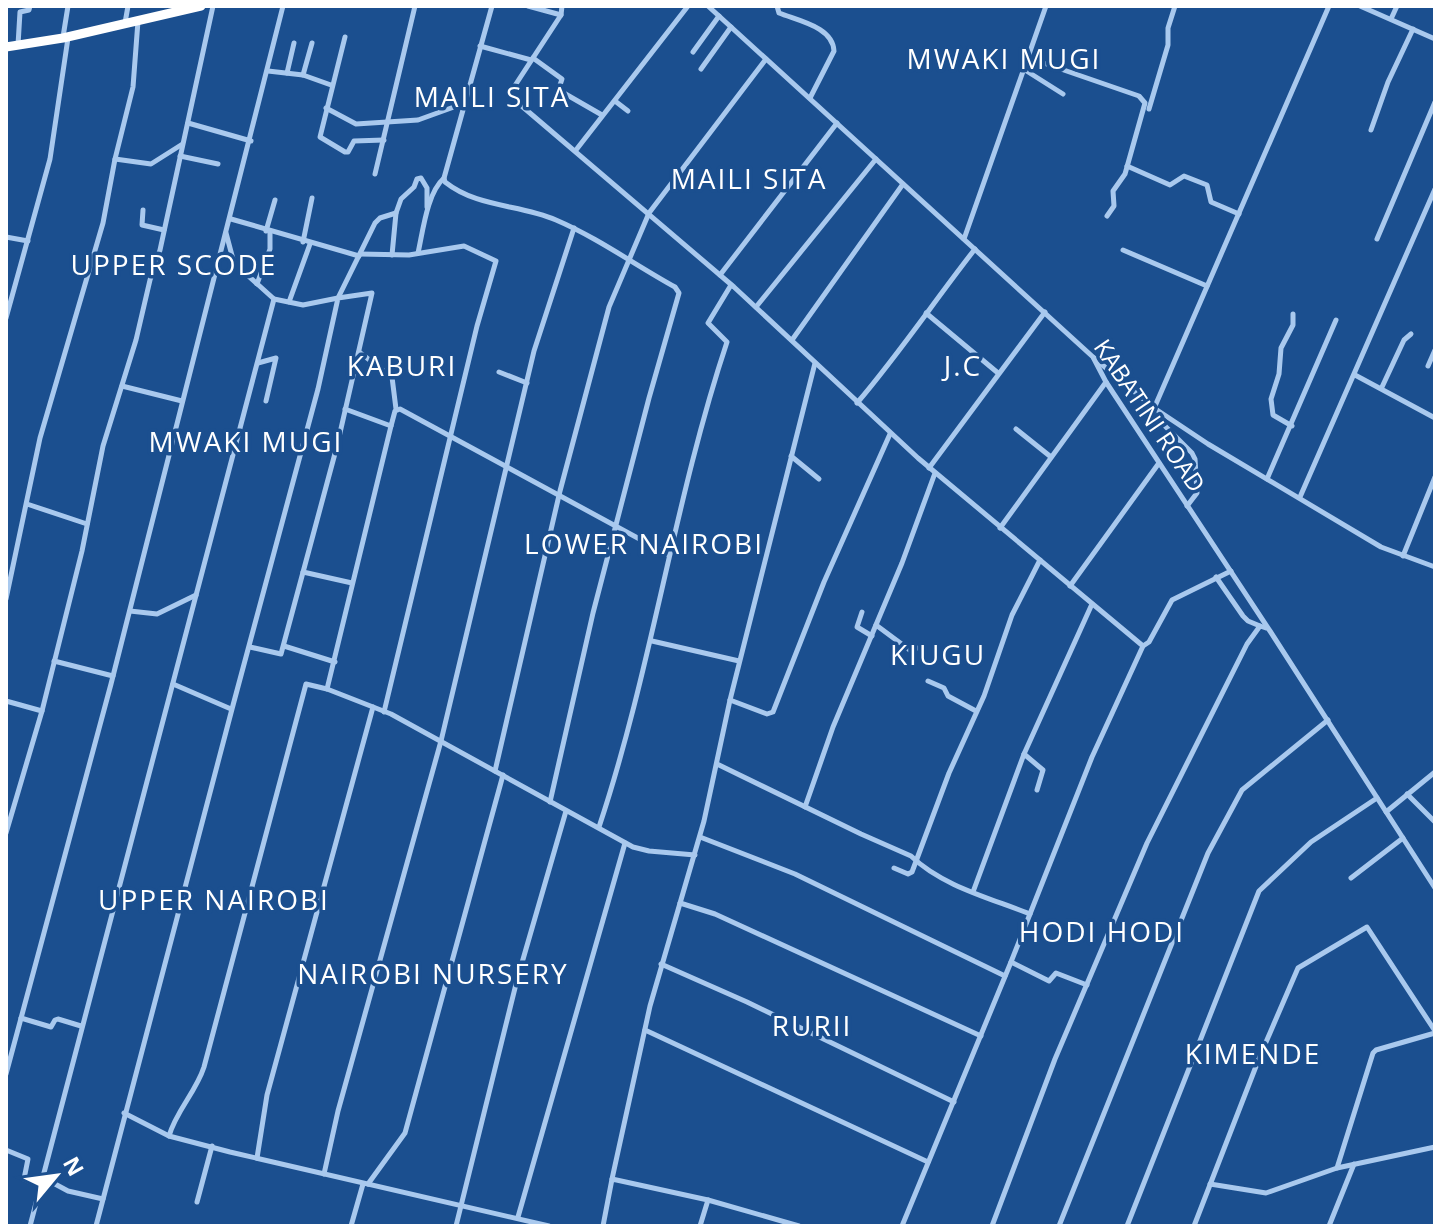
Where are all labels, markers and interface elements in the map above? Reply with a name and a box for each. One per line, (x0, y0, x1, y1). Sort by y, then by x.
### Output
district label: MWAKI MUGI (907, 39, 1101, 77)
district label: MAILI SITA (414, 77, 570, 115)
district label: MAILI SITA (671, 159, 827, 197)
district label: UPPER SCODE (71, 245, 277, 283)
street label: KABATINI ROAD (1087, 332, 1214, 498)
district label: KABURI (347, 346, 457, 384)
district label: J.C (941, 346, 982, 384)
district label: MWAKI MUGI (149, 422, 343, 460)
district label: LOWER NAIROBI (524, 524, 764, 562)
district label: KIUGU (890, 635, 986, 673)
district label: UPPER NAIROBI (98, 880, 330, 918)
district label: HODI HODI (1019, 912, 1185, 950)
district label: NAIROBI NURSERY (297, 954, 569, 992)
district label: RURII (772, 1006, 852, 1044)
district label: KIMENDE (1185, 1034, 1321, 1072)
north arrow (16, 1136, 96, 1216)
text: N (57, 1151, 92, 1181)

